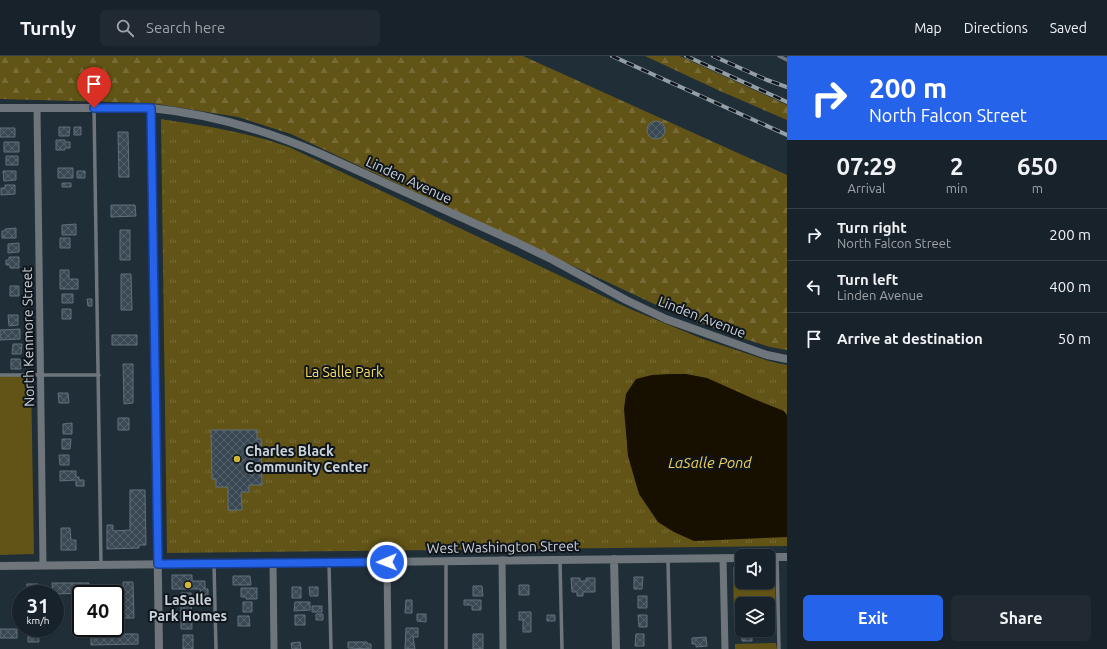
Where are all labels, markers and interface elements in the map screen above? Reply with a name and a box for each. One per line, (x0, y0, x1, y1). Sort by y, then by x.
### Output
search box (100, 10, 380, 46)
text: Turnly (20, 17, 76, 39)
icon: search (114, 17, 136, 39)
text: Search here (146, 19, 225, 36)
text: Map (914, 20, 942, 36)
text: Directions (964, 20, 1028, 36)
text: Saved (1050, 20, 1087, 36)
pin (77, 67, 111, 108)
icon: right (803, 72, 855, 124)
text: 200 m (869, 72, 947, 103)
icon: arrive (83, 73, 105, 95)
text: North Falcon Street (869, 105, 1027, 125)
street label: Linden Avenue (364, 153, 454, 207)
text: 07:29 (836, 153, 896, 180)
text: 2 (950, 153, 963, 180)
text: 650 (1017, 153, 1058, 180)
text: Arrival (847, 181, 885, 195)
text: min (946, 181, 968, 195)
text: m (1032, 181, 1043, 195)
text: Turn right (837, 219, 907, 236)
icon: right (803, 224, 825, 246)
text: 200 m (1049, 226, 1091, 243)
text: North Falcon Street (837, 236, 951, 250)
street label: North Kenmore Street (19, 266, 37, 407)
text: Turn left (837, 271, 898, 288)
icon: left (803, 276, 825, 298)
text: 400 m (1049, 278, 1091, 295)
text: Linden Avenue (837, 288, 923, 302)
street label: Linden Avenue (656, 293, 748, 341)
icon: arrive (803, 328, 825, 350)
text: Arrive at destination (837, 330, 983, 347)
text: 50 m (1058, 330, 1091, 347)
park label: La Salle Park (305, 364, 383, 380)
place label: Charles Black Community Center (245, 443, 368, 475)
marker: Charles Black Community Center (232, 454, 242, 464)
water label: LaSalle Pond (668, 454, 752, 471)
street label: West Washington Street (427, 538, 580, 556)
position arrow (366, 541, 408, 583)
map controls (735, 549, 775, 637)
button: sound (735, 549, 775, 589)
marker: LaSalle Park Homes (183, 580, 193, 590)
speed limit sign: 40 (72, 585, 124, 637)
place label: LaSalle Park Homes (149, 592, 228, 624)
text: 31 (27, 594, 49, 617)
button: Exit (803, 595, 943, 641)
button: Share (951, 595, 1091, 641)
button: layers (735, 597, 775, 637)
text: km/h (26, 615, 50, 626)

